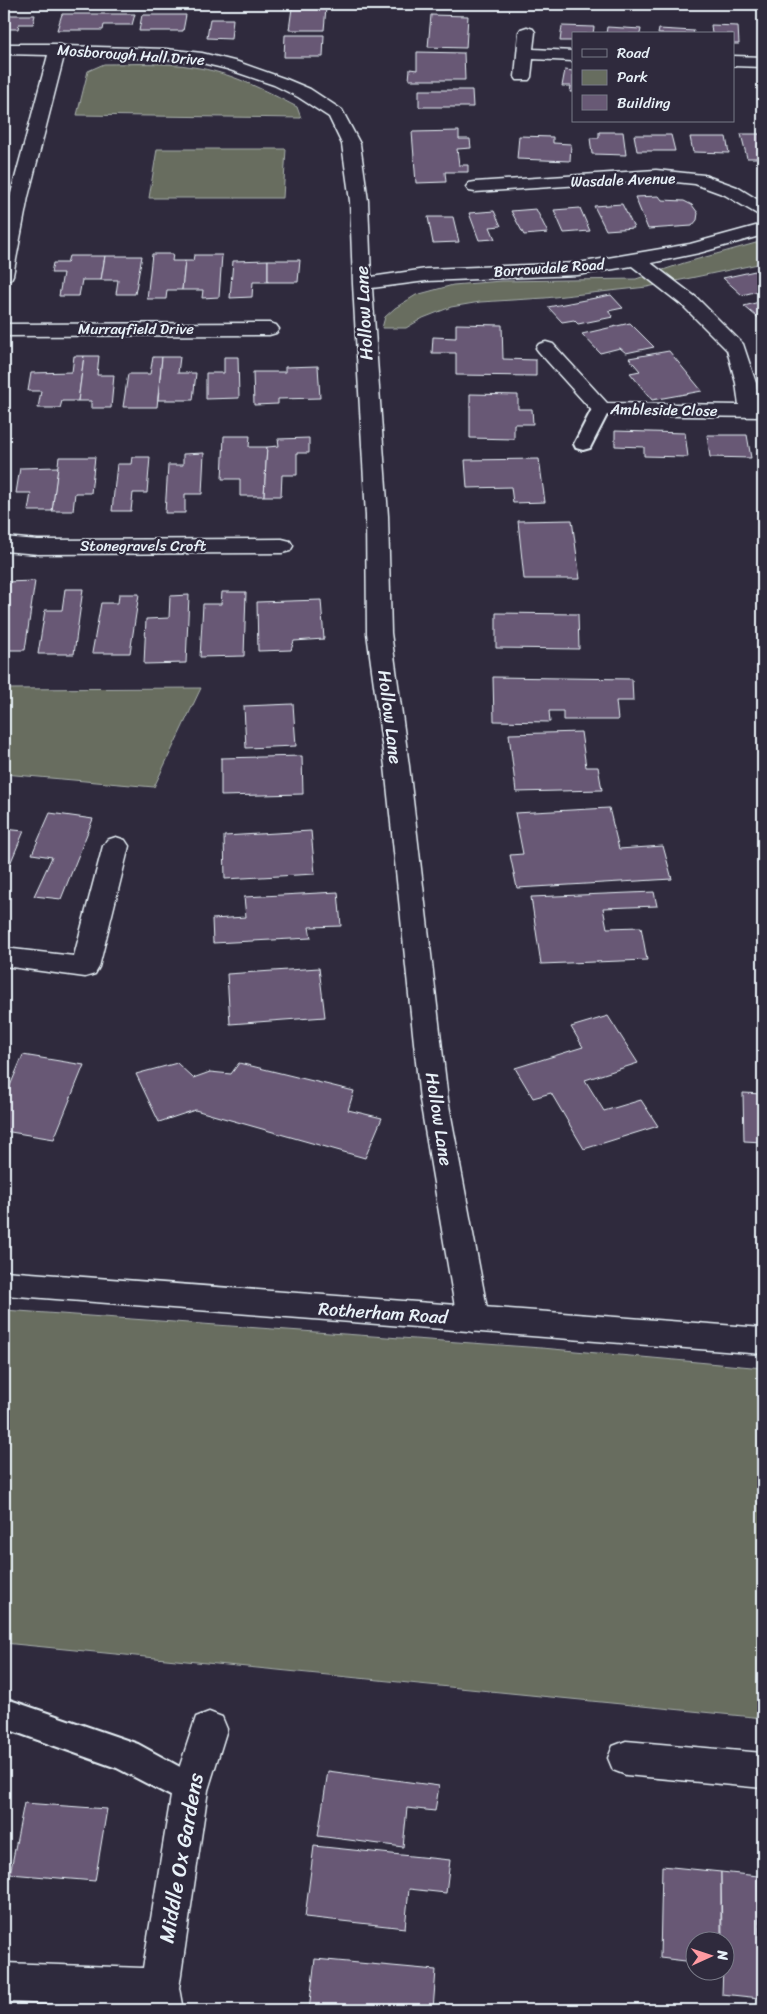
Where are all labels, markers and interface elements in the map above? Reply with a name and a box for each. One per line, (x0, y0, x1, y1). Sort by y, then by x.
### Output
legend (572, 32, 734, 122)
street label: Mosborough Hall Drive (56, 37, 206, 73)
text: Road (617, 40, 650, 66)
text: Park (617, 64, 648, 90)
text: Building (617, 90, 671, 116)
street label: Wasdale Avenue (570, 165, 676, 195)
street label: Borrowdale Road (493, 251, 606, 285)
street label: Hollow Lane (346, 265, 382, 361)
street label: Murrayfield Drive (78, 316, 194, 342)
street label: Ambleside Close (609, 396, 718, 424)
street label: Stonegravels Croft (80, 533, 206, 559)
street label: Hollow Lane (368, 668, 412, 766)
street label: Hollow Lane (416, 1070, 462, 1168)
street label: Rotherham Road (317, 1293, 450, 1334)
street label: Middle Ox Gardens (147, 1770, 215, 1946)
north arrow (684, 1932, 734, 1982)
text: N (710, 1949, 735, 1961)

